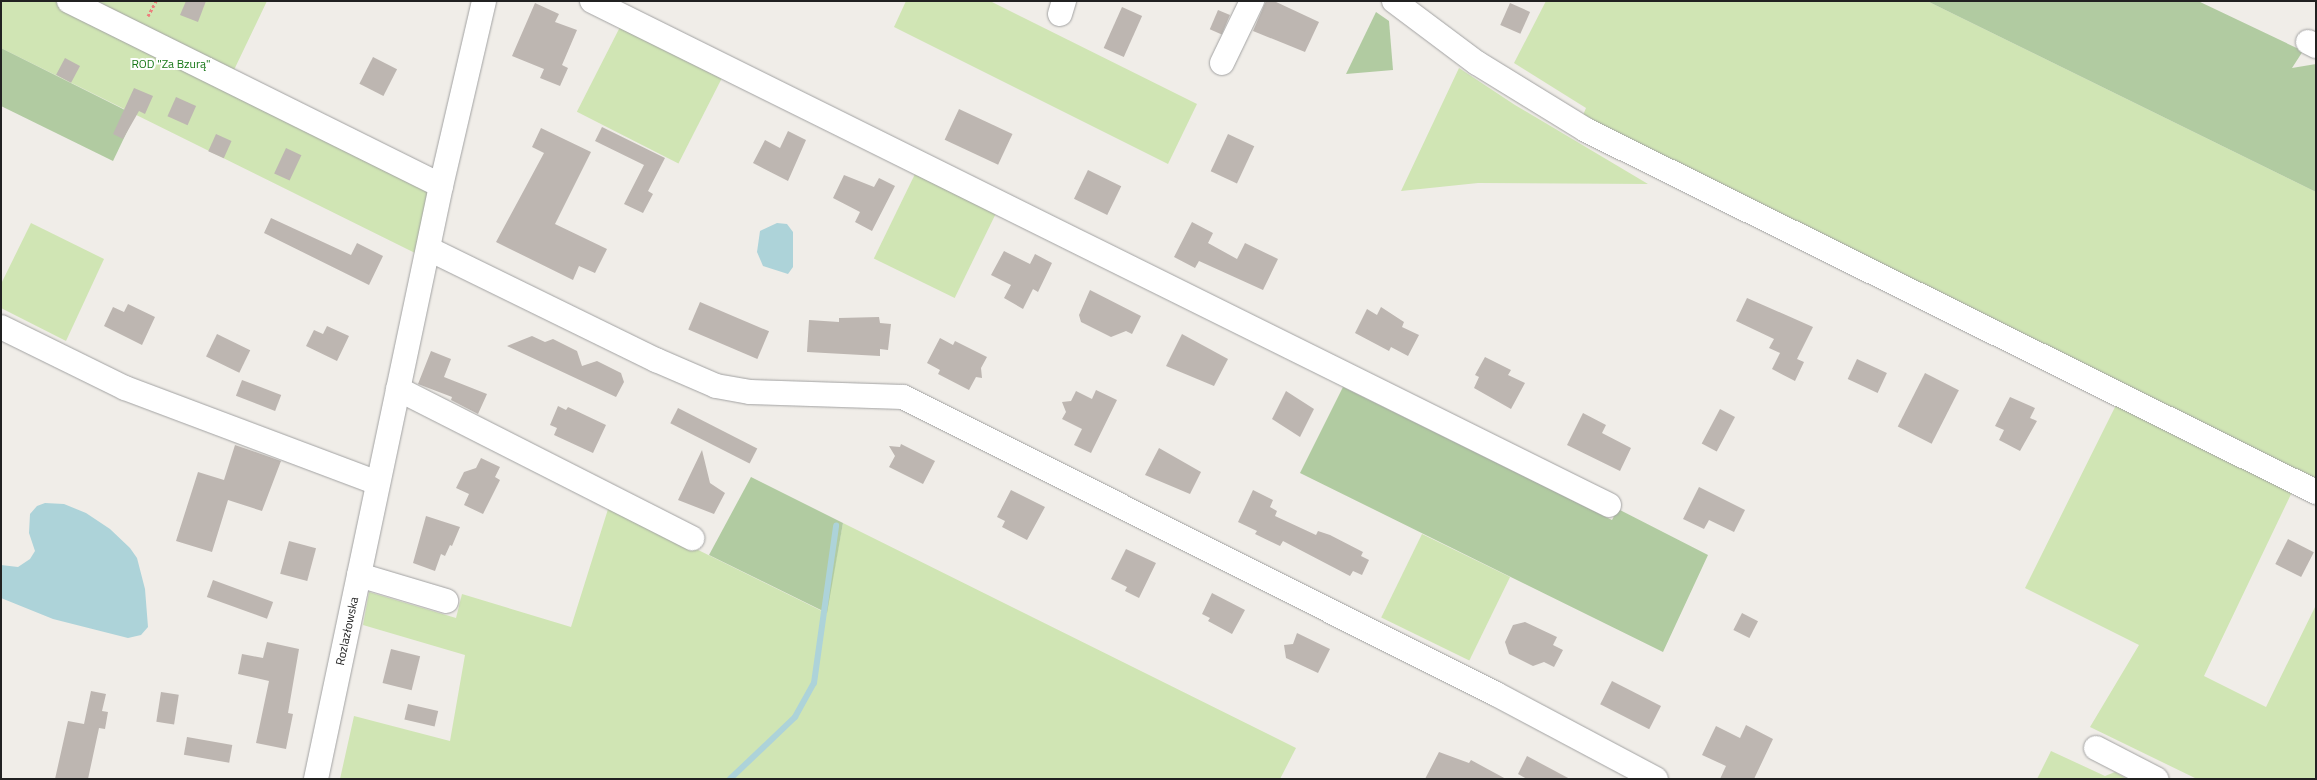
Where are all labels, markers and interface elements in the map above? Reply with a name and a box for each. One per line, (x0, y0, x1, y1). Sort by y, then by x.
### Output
park label: ROD "Za Bzurą" (131, 57, 211, 71)
street label: Rozlazłowska (333, 595, 361, 667)

